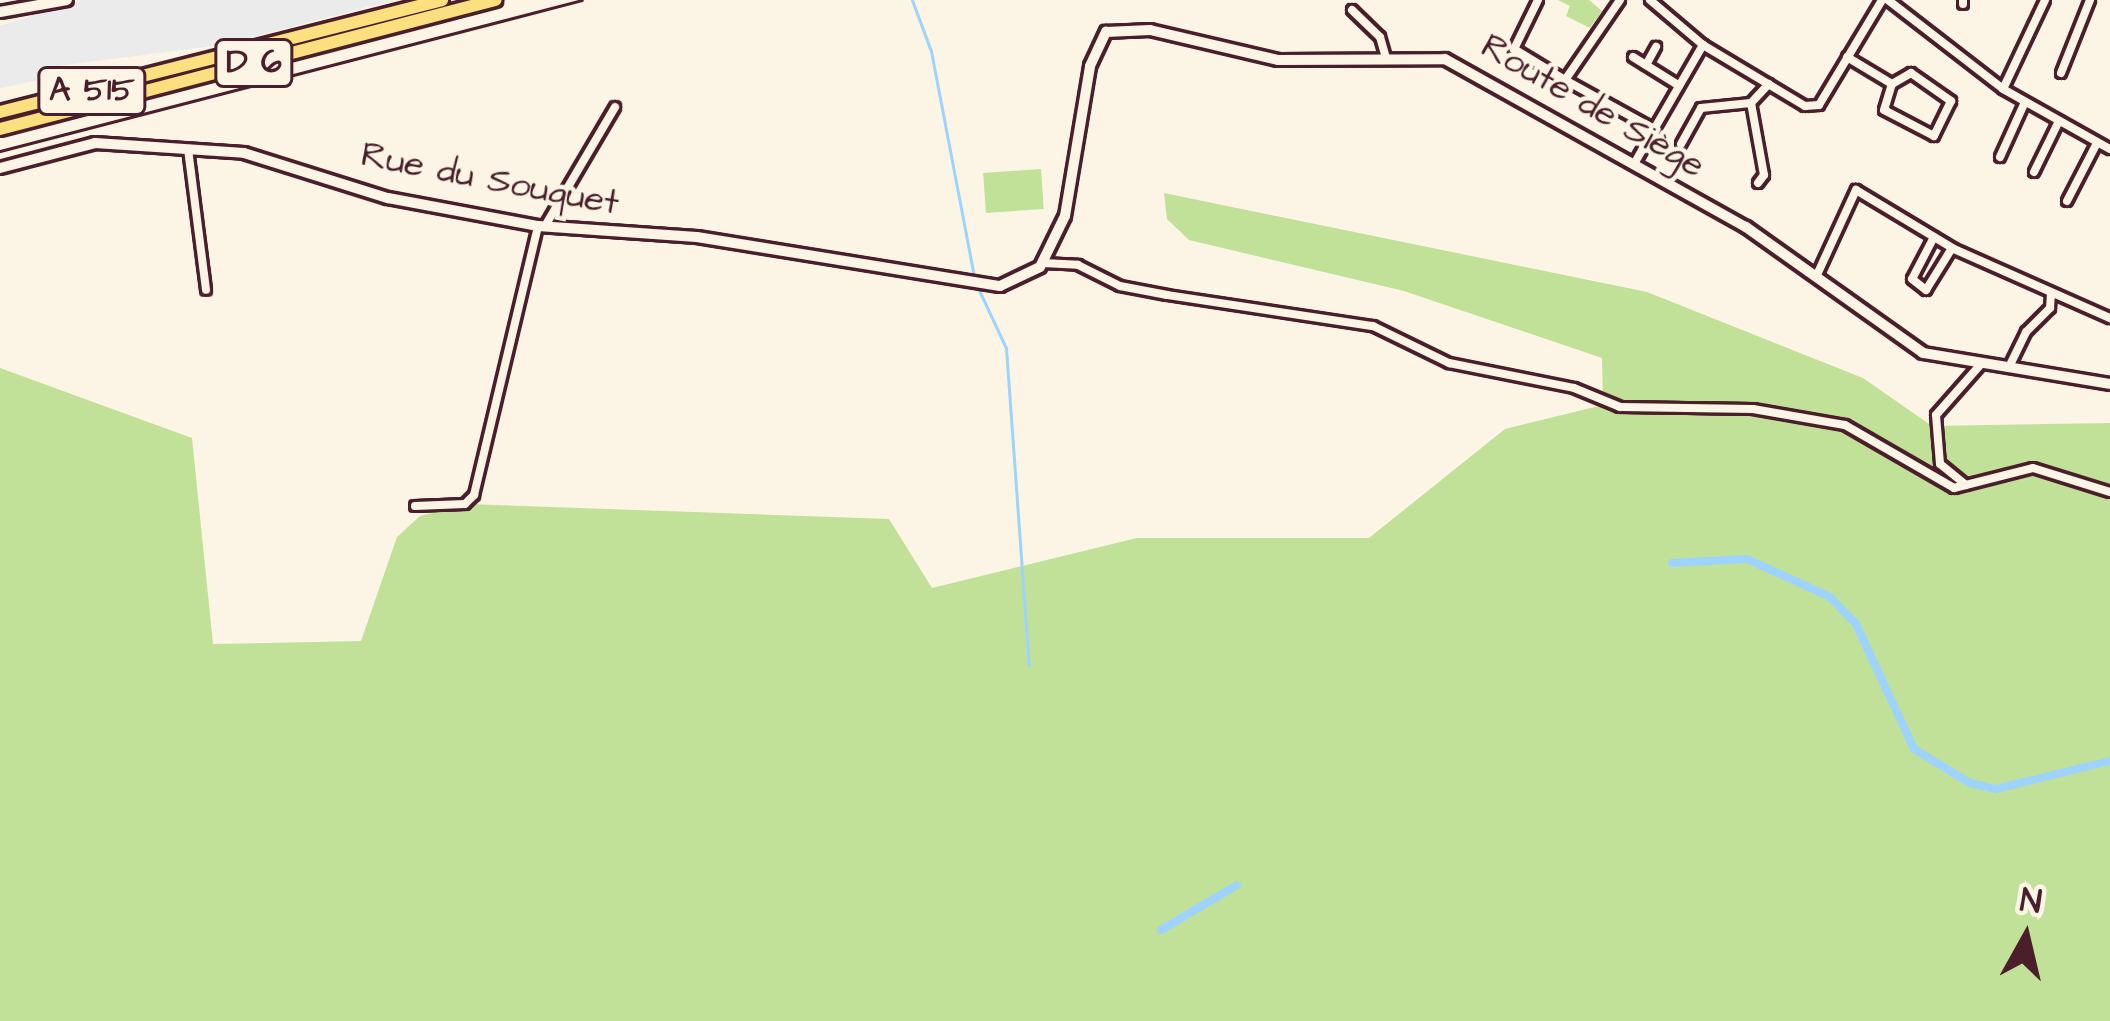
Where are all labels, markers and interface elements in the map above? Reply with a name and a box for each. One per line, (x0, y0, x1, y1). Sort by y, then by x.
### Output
street label: Route de Siège (1473, 25, 1713, 187)
road number: D 6 (212, 36, 296, 90)
road number: A 515 (35, 64, 149, 118)
street label: Rue du Souquet (358, 133, 622, 225)
north arrow (1966, 877, 2086, 997)
text: N (2018, 877, 2044, 926)

